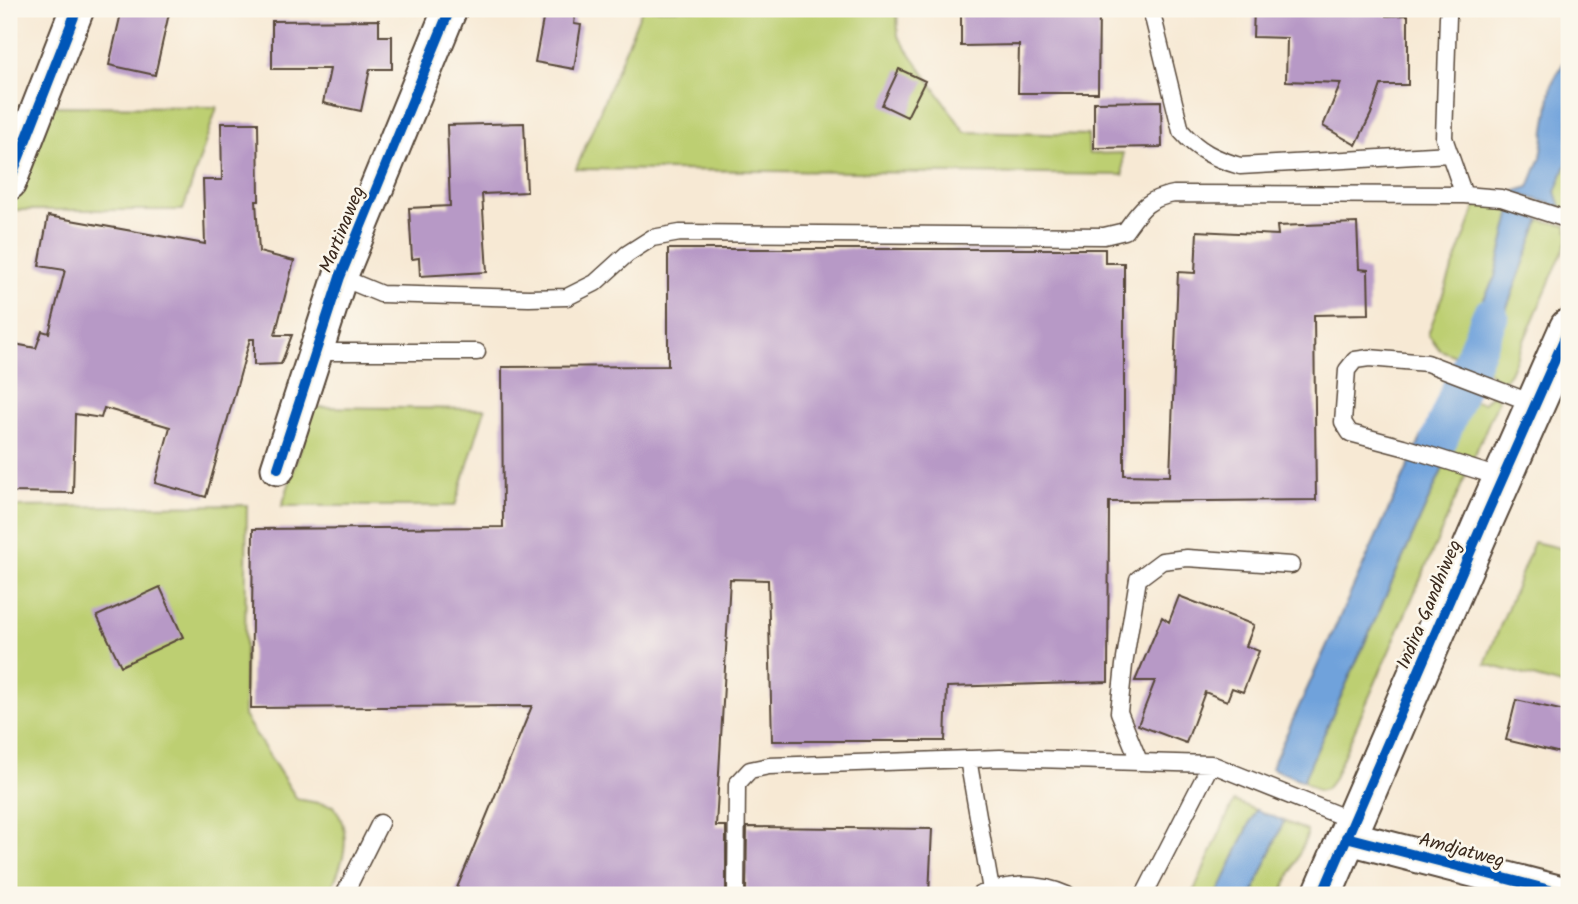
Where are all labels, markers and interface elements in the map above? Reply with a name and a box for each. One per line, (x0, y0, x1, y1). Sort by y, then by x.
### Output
street label: Martinaweg (312, 182, 374, 278)
street label: Indira Gandhiweg (1389, 535, 1471, 674)
street label: Amdjatweg (1415, 825, 1508, 877)

